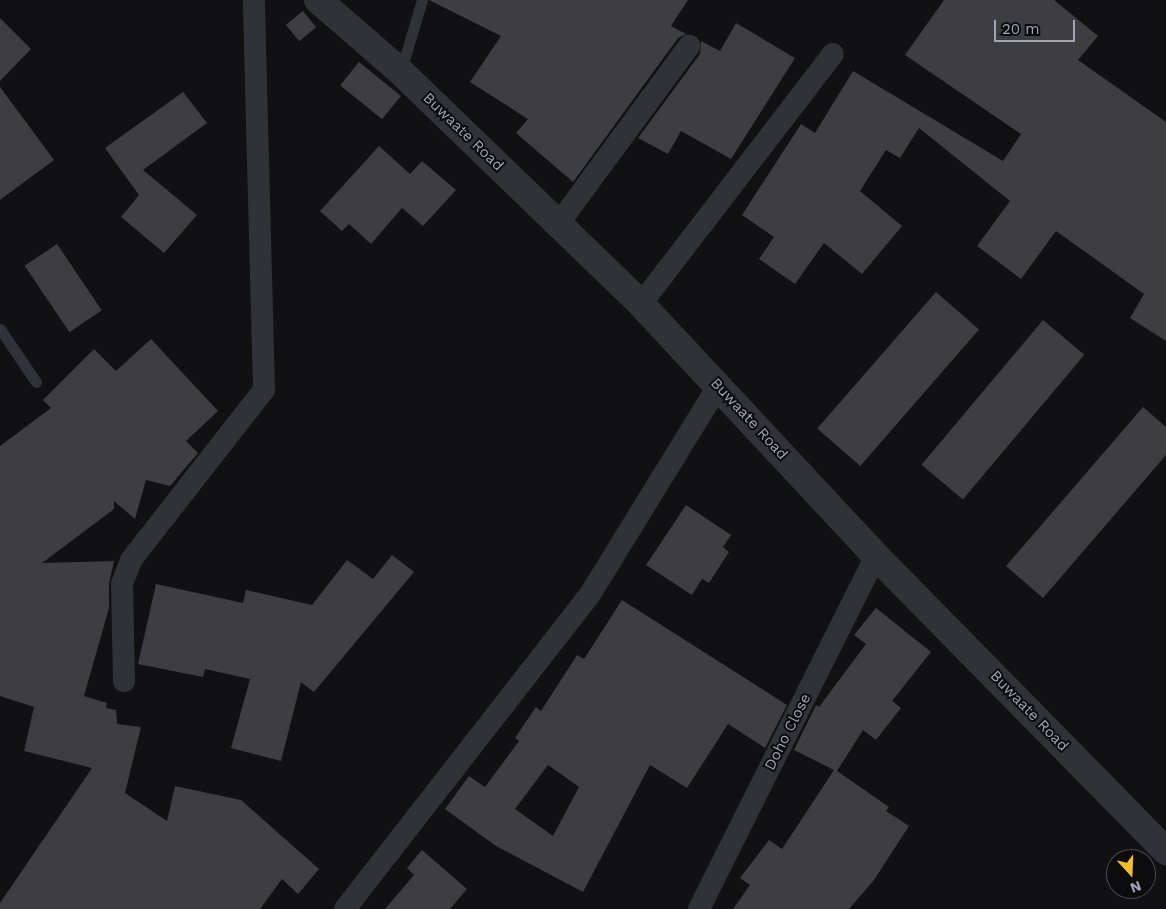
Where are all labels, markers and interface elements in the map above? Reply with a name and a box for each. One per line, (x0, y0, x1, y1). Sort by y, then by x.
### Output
scale bar (996, 10, 1077, 42)
text: 20 m (1002, 20, 1040, 38)
street label: Buwaate Road (419, 89, 507, 175)
street label: Buwaate Road (707, 375, 791, 463)
street label: Buwaate Road (986, 667, 1072, 755)
street label: Doho Close (761, 691, 815, 773)
north arrow (1106, 849, 1156, 899)
text: N (1128, 878, 1143, 896)

